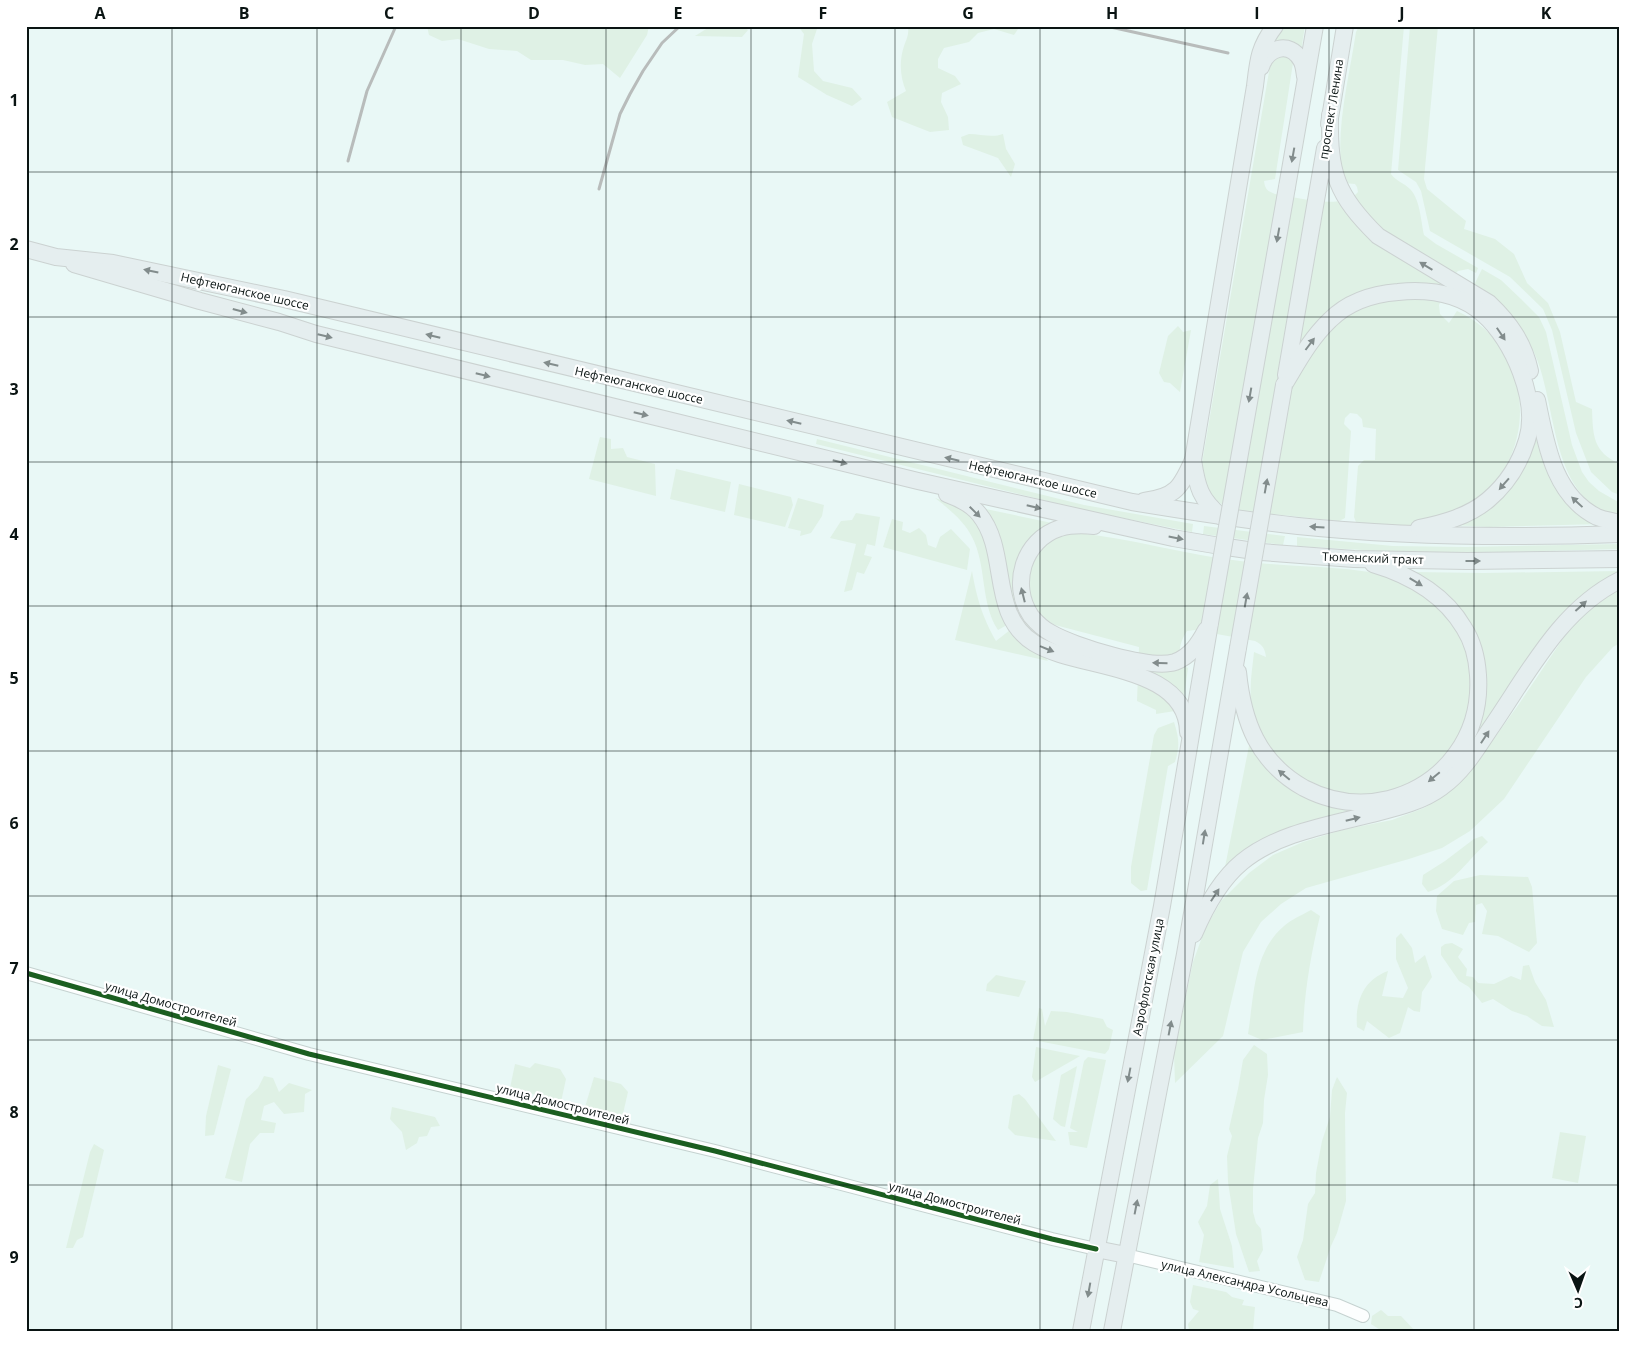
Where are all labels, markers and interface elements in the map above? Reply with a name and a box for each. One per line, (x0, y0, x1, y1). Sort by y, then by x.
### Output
text: A (94, 2, 106, 24)
text: B (239, 2, 249, 24)
text: C (384, 2, 394, 24)
text: D (528, 2, 540, 24)
text: E (674, 2, 683, 24)
text: F (819, 2, 827, 24)
text: G (962, 2, 974, 24)
text: H (1106, 2, 1118, 24)
text: I (1254, 2, 1260, 24)
text: J (1397, 2, 1405, 24)
text: K (1541, 2, 1552, 24)
street label: проспект Ленина (1315, 58, 1347, 160)
text: 1 (9, 89, 19, 111)
one-way arrow (1288, 148, 1296, 164)
one-way arrow (1274, 228, 1282, 244)
text: 2 (9, 233, 19, 255)
one-way arrow (1420, 262, 1433, 271)
one-way arrow (142, 266, 158, 274)
street label: Нефтеюганское шоссе (179, 268, 311, 314)
one-way arrow (232, 308, 247, 316)
one-way arrow (1496, 327, 1506, 341)
one-way arrow (425, 331, 440, 339)
one-way arrow (318, 332, 333, 340)
one-way arrow (1305, 337, 1315, 351)
one-way arrow (543, 360, 558, 368)
street label: Нефтеюганское шоссе (573, 362, 705, 408)
one-way arrow (476, 371, 491, 379)
text: 3 (9, 378, 19, 400)
one-way arrow (1246, 388, 1254, 404)
one-way arrow (633, 410, 648, 418)
one-way arrow (787, 418, 802, 426)
one-way arrow (945, 455, 960, 463)
street label: Нефтеюганское шоссе (967, 456, 1099, 502)
one-way arrow (833, 458, 848, 466)
one-way arrow (1498, 477, 1509, 490)
one-way arrow (1263, 478, 1271, 494)
one-way arrow (1572, 496, 1584, 508)
one-way arrow (1026, 503, 1041, 511)
one-way arrow (969, 506, 981, 518)
text: 4 (9, 523, 19, 545)
one-way arrow (1309, 523, 1325, 531)
one-way arrow (1169, 534, 1184, 542)
street label: Тюменский тракт (1322, 548, 1424, 568)
one-way arrow (1465, 557, 1481, 565)
one-way arrow (1410, 577, 1423, 586)
one-way arrow (1019, 588, 1027, 603)
one-way arrow (1243, 591, 1251, 607)
one-way arrow (1575, 600, 1587, 612)
one-way arrow (1040, 645, 1055, 653)
one-way arrow (1151, 658, 1167, 666)
text: 5 (9, 667, 19, 689)
one-way arrow (1480, 730, 1490, 743)
one-way arrow (1278, 769, 1291, 780)
one-way arrow (1428, 771, 1441, 782)
text: 6 (9, 812, 19, 834)
one-way arrow (1345, 815, 1360, 823)
one-way arrow (1201, 829, 1209, 845)
one-way arrow (1210, 888, 1220, 902)
street label: Аэрофлотская улица (1128, 917, 1168, 1037)
text: 7 (9, 957, 19, 979)
street label: улица Домостроителей (103, 977, 239, 1031)
one-way arrow (1166, 1021, 1174, 1036)
one-way arrow (1125, 1068, 1133, 1083)
street label: улица Домостроителей (495, 1079, 631, 1129)
text: 8 (9, 1101, 19, 1123)
street label: улица Домостроителей (887, 1177, 1023, 1229)
one-way arrow (1132, 1199, 1140, 1215)
text: 9 (9, 1246, 19, 1268)
street label: улица Александра Усольцева (1160, 1255, 1330, 1311)
north arrow (1554, 1264, 1604, 1314)
one-way arrow (1084, 1282, 1092, 1298)
text: С (1574, 1294, 1583, 1313)

